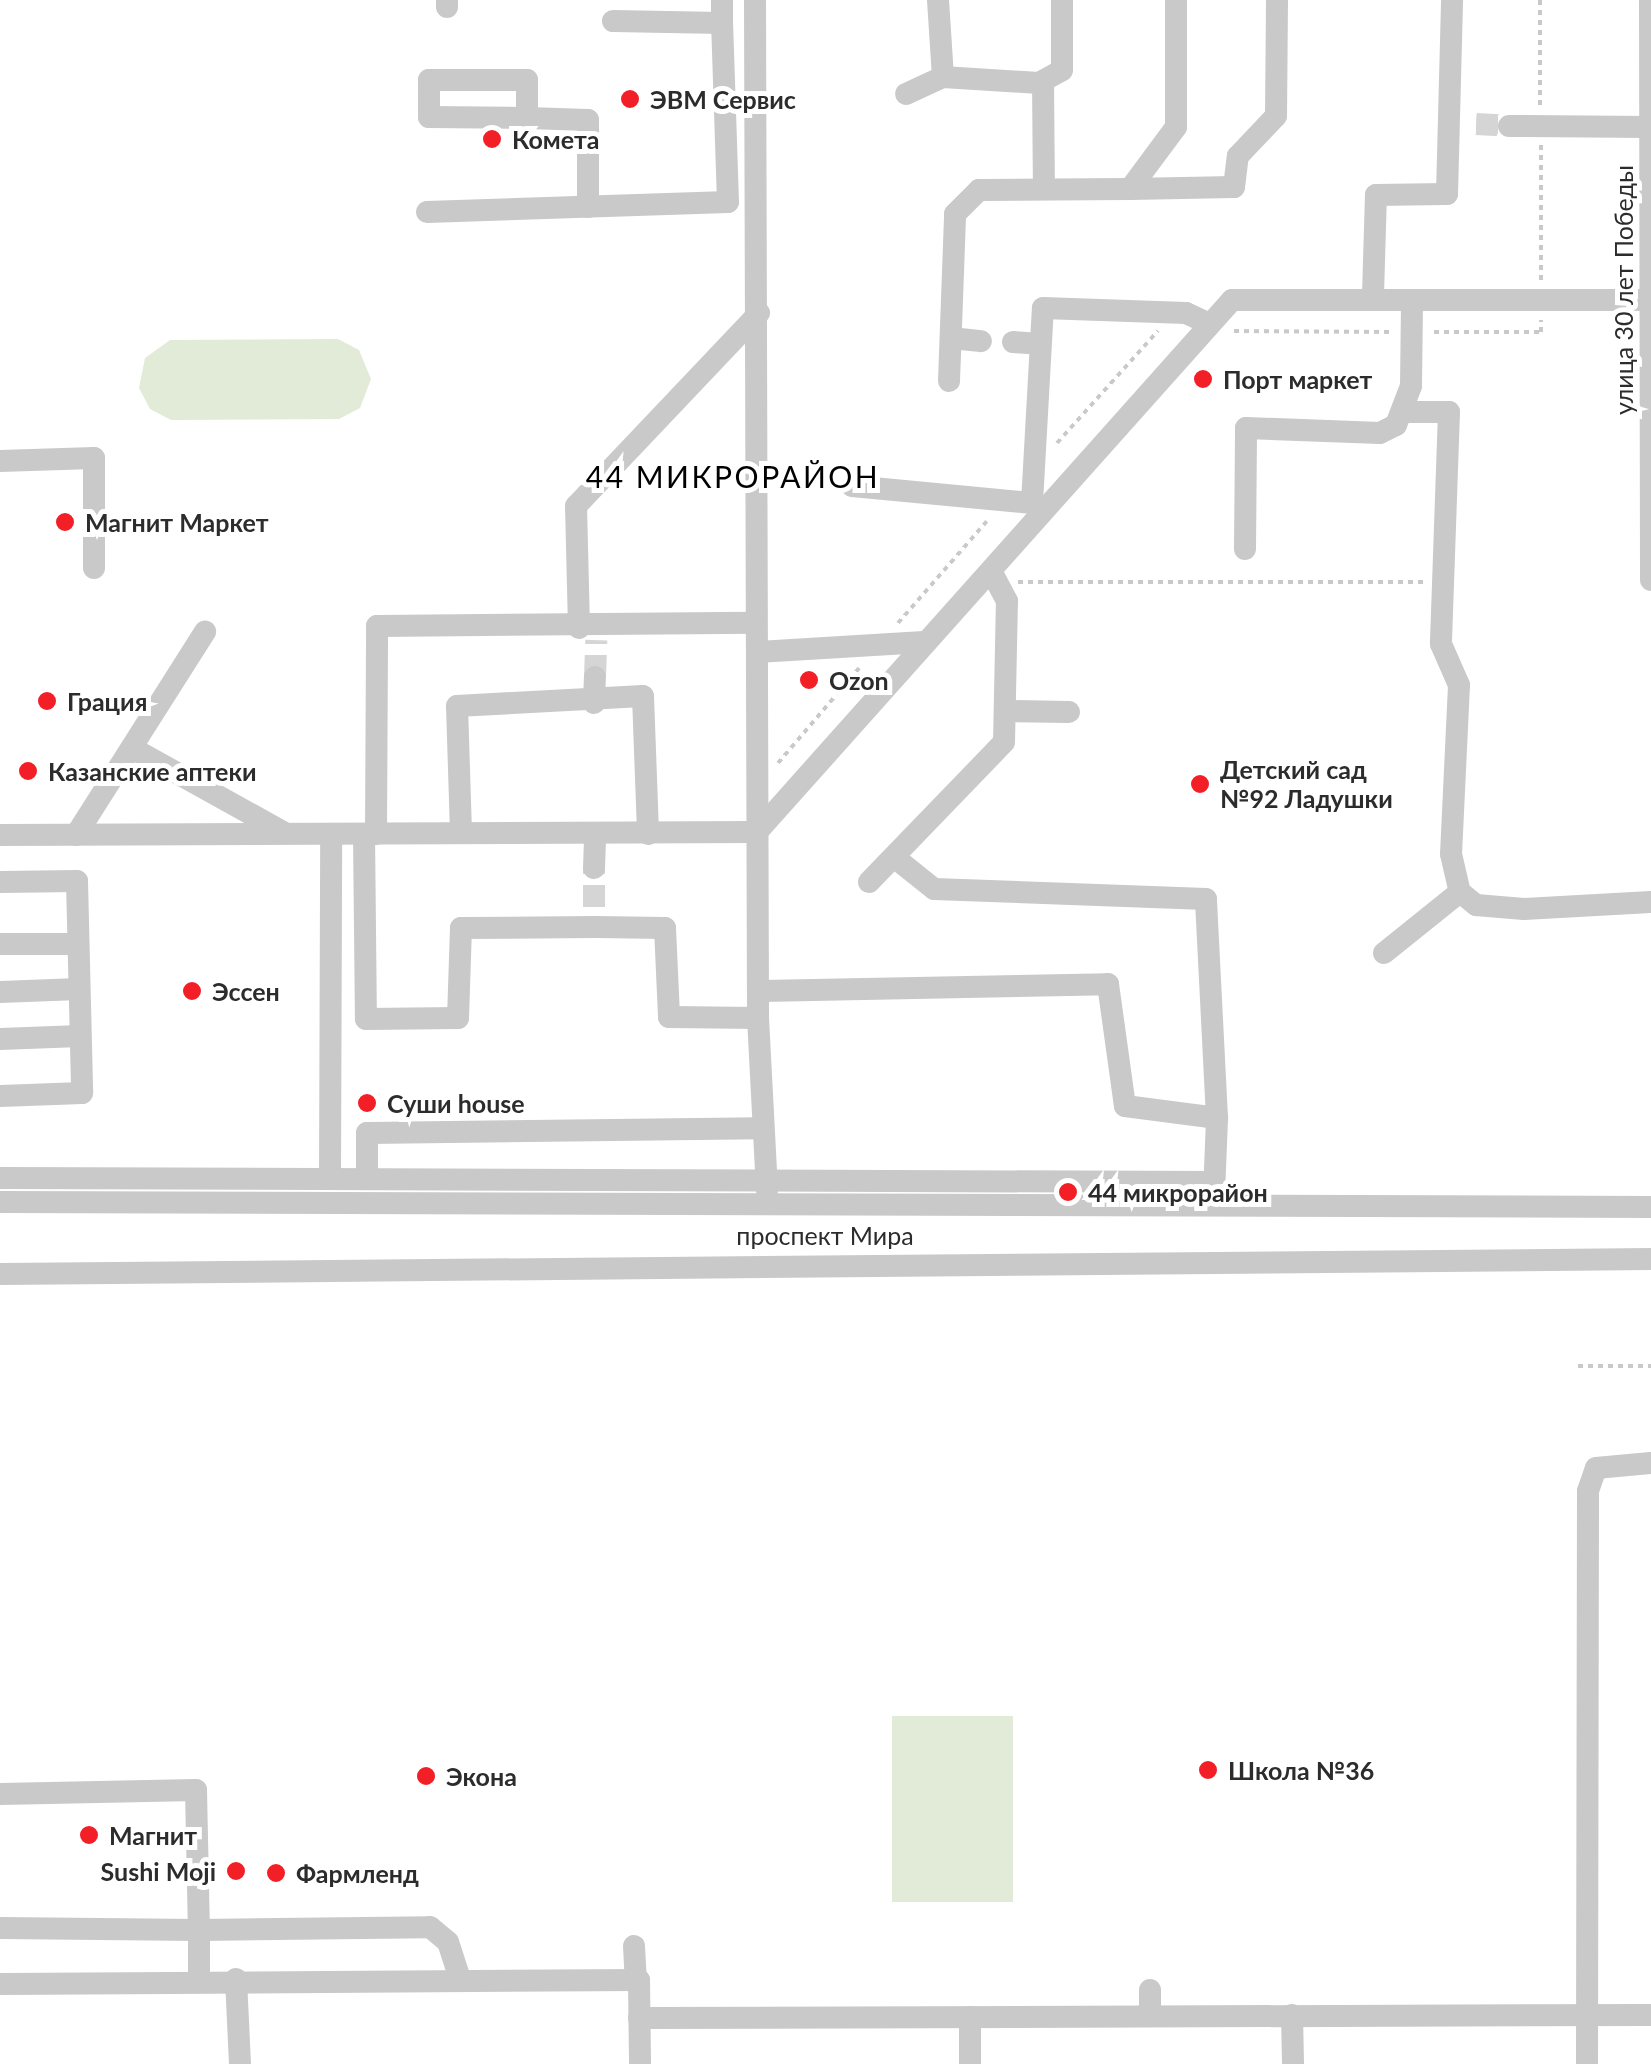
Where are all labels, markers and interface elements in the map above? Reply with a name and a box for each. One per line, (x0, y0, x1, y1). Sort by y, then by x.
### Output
place label: ЭВМ Сервис (650, 84, 796, 114)
marker: ЭВМ Сервис (619, 88, 641, 110)
place label: Комета (512, 124, 599, 154)
marker: Комета (481, 128, 503, 150)
street label: улица 30 лет Победы (1608, 165, 1638, 415)
place label: Порт маркет (1223, 364, 1372, 394)
marker: Порт маркет (1192, 368, 1214, 390)
district label: 44 МИКРОРАЙОН (586, 458, 880, 494)
place label: Магнит Маркет (85, 507, 269, 537)
marker: Магнит Маркет (54, 511, 76, 533)
place label: Ozon (829, 665, 889, 695)
marker: Ozon (798, 669, 820, 691)
place label: Грация (67, 686, 147, 716)
marker: Грация (36, 690, 58, 712)
place label: Детский сад №92 Ладушки (1220, 755, 1393, 814)
place label: Казанские аптеки (48, 756, 257, 786)
marker: Казанские аптеки (17, 760, 39, 782)
marker: Детский сад №92 Ладушки (1189, 773, 1211, 795)
place label: Эссен (212, 976, 280, 1006)
marker: Эссен (181, 980, 203, 1002)
place label: Суши house (387, 1088, 525, 1118)
marker: Суши house (356, 1092, 378, 1114)
place label: 44 микрорайон (1088, 1177, 1268, 1207)
marker: 44 микрорайон (1057, 1181, 1079, 1203)
street label: проспект Мира (736, 1220, 914, 1250)
place label: Школа №36 (1228, 1755, 1374, 1785)
marker: Школа №36 (1197, 1759, 1219, 1781)
place label: Экона (446, 1761, 517, 1791)
marker: Экона (415, 1765, 437, 1787)
place label: Магнит (109, 1820, 197, 1850)
marker: Магнит (78, 1824, 100, 1846)
place label: Sushi Moji (101, 1856, 216, 1886)
place label: Фармленд (296, 1858, 419, 1888)
marker: Sushi Moji (225, 1860, 247, 1882)
marker: Фармленд (265, 1862, 287, 1884)

